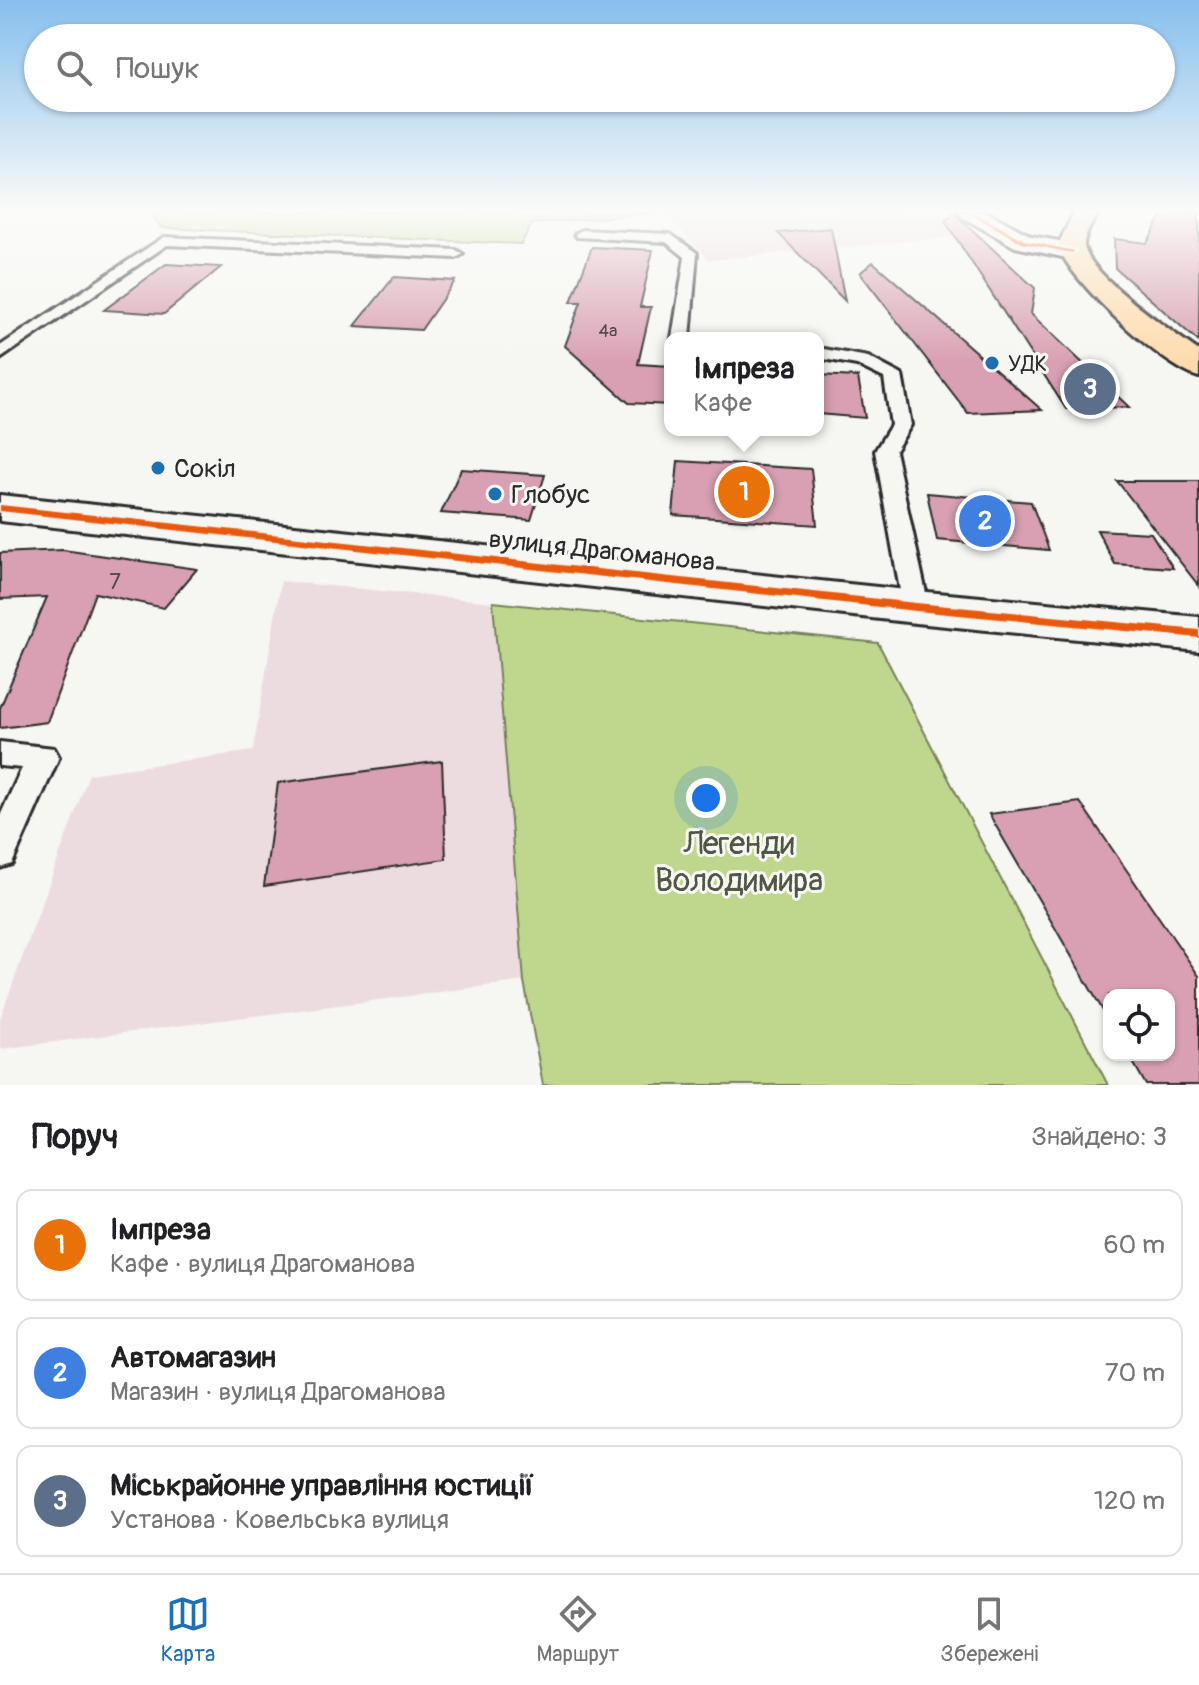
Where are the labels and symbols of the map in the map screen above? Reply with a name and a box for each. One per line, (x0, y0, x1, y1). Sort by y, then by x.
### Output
house number: 4а (599, 320, 617, 343)
place label: УДК (1008, 350, 1047, 378)
marker: УДК (983, 354, 1001, 372)
pin: 3 (1064, 359, 1116, 419)
place label: Сокіл (174, 453, 236, 485)
marker: Сокіл (149, 459, 167, 477)
pin: 1 (718, 462, 770, 522)
place label: Глобус (511, 479, 590, 511)
marker: Глобус (486, 485, 504, 503)
pin: 2 (959, 491, 1011, 551)
street label: вулиця Драгоманова (487, 523, 717, 579)
house number: 7 (109, 568, 121, 596)
your location (686, 778, 726, 818)
park label: Легенди Володимира (655, 824, 823, 901)

